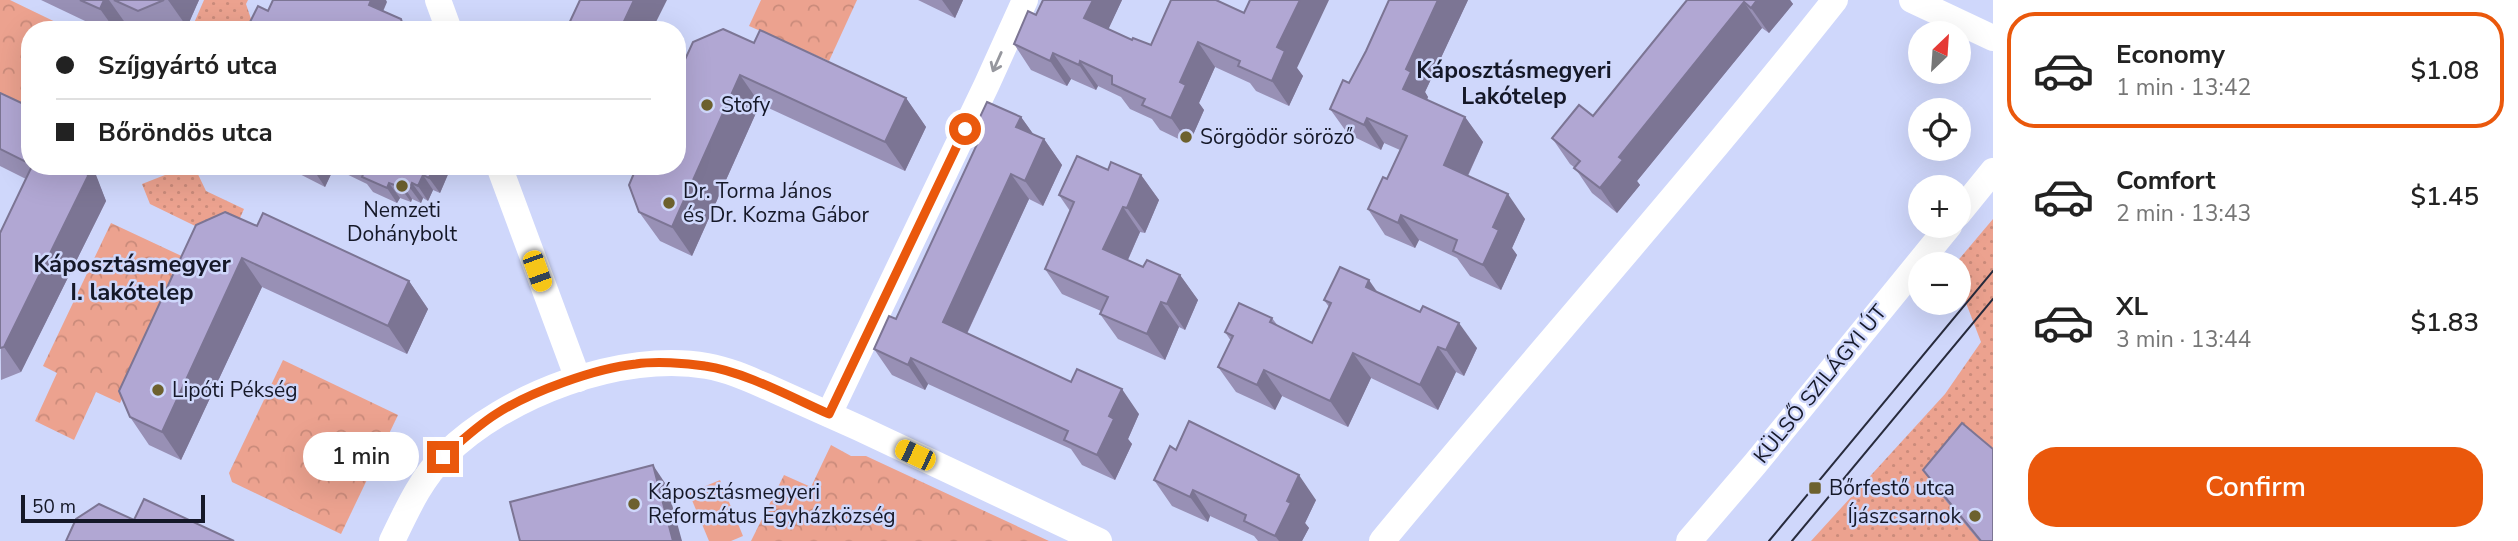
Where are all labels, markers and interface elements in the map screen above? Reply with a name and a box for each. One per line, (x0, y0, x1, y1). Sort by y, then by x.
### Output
north arrow (1908, 21, 1970, 84)
map controls (1908, 21, 1971, 315)
text: Economy (2116, 37, 2225, 72)
icon: car (2032, 39, 2095, 102)
text: Szíjgyártó utca (98, 48, 277, 83)
one-way arrow (990, 51, 1003, 73)
text: $1.08 (2410, 53, 2479, 88)
district label: Káposztásmegyeri Lakótelep (1416, 55, 1612, 112)
text: 1 min · 13:42 (2116, 72, 2251, 103)
place label: Stofy (721, 91, 771, 119)
marker: Stofy (699, 97, 715, 113)
button: locate (1908, 98, 1971, 161)
route start (949, 113, 981, 145)
text: Bőröndös utca (98, 115, 273, 150)
place label: Sörgödör söröző (1200, 123, 1355, 151)
marker: Sörgödör söröző (1178, 129, 1194, 145)
text: Comfort (2116, 163, 2216, 198)
icon: car (2032, 165, 2095, 228)
button: + (1908, 175, 1971, 238)
place label: Dr. Torma János és Dr. Kozma Gábor (683, 177, 869, 229)
marker: Nemzeti Dohánybolt (394, 178, 410, 194)
text: $1.45 (2410, 179, 2479, 214)
marker: Dr. Torma János és Dr. Kozma Gábor (661, 195, 677, 211)
place label: Nemzeti Dohánybolt (347, 196, 458, 248)
text: 2 min · 13:43 (2116, 198, 2251, 229)
district label: Káposztásmegyer I. lakótelep (33, 248, 231, 308)
car (520, 248, 555, 294)
button: − (1908, 252, 1971, 315)
text: XL (2116, 289, 2148, 324)
icon: car (2032, 291, 2095, 354)
street label: KÜLSŐ SZILÁGYI ÚT (1747, 298, 1893, 469)
text: $1.83 (2410, 305, 2479, 340)
text: 3 min · 13:44 (2116, 324, 2251, 355)
place label: Lipóti Pékség (172, 376, 298, 404)
marker: Lipóti Pékség (150, 382, 166, 398)
callout: 1 min (303, 433, 418, 482)
car (892, 437, 939, 473)
text: 1 min (332, 441, 390, 472)
route end (427, 441, 459, 473)
button: Confirm (2028, 447, 2483, 527)
place label: Bőrfestő utca (1829, 474, 1955, 502)
place label: Káposztásmegyeri Református Egyházközség (648, 478, 896, 530)
marker: Bőrfestő utca (1807, 480, 1823, 496)
scale bar (21, 492, 205, 524)
text: 50 m (32, 494, 76, 520)
marker: Káposztásmegyeri Református Egyházközség (626, 496, 642, 512)
place label: Íjászcsarnok (1847, 502, 1961, 530)
marker: Íjászcsarnok (1967, 508, 1983, 524)

